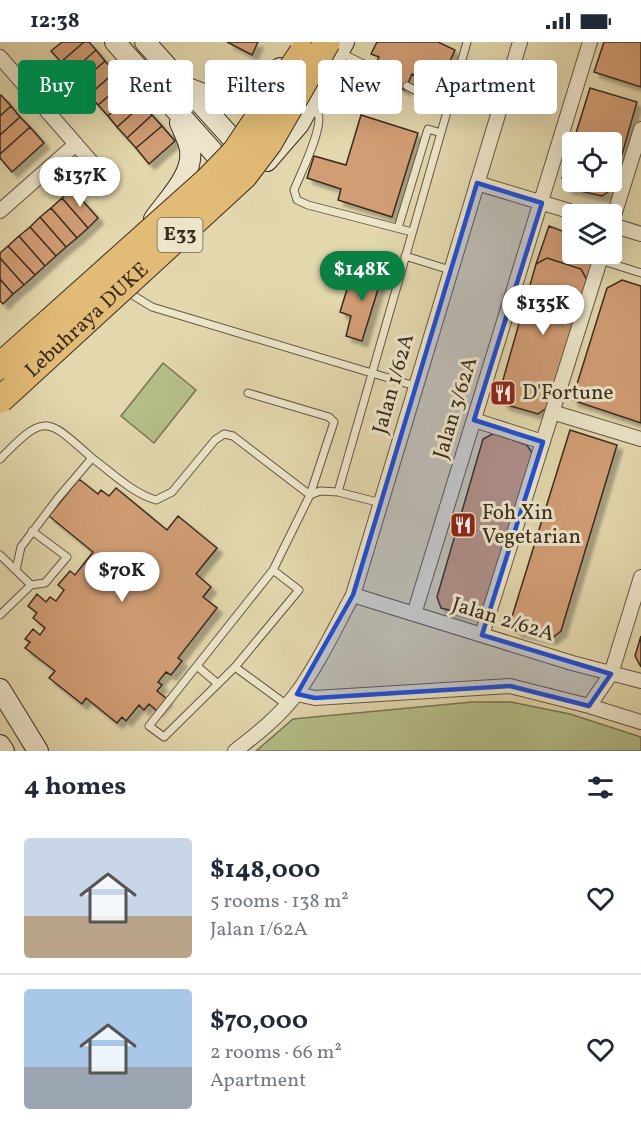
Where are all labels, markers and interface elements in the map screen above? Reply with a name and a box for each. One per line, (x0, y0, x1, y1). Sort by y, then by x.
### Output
text: 12:38 (30, 6, 80, 37)
chip: Buy (18, 60, 96, 114)
chip: Rent (108, 60, 193, 114)
chip: Filters (205, 60, 306, 114)
chip: New (318, 60, 402, 114)
chip: Apartment (414, 60, 557, 114)
map controls (562, 132, 622, 264)
button: locate (562, 132, 622, 192)
pin: $137K (38, 157, 122, 208)
text: $137K (53, 162, 107, 190)
button: layers (562, 204, 622, 264)
road number: E33 (158, 218, 202, 252)
pin: $148K (320, 251, 404, 302)
street label: Lebuhraya DUKE (19, 256, 155, 385)
text: $148K (334, 256, 390, 284)
pin: $135K (501, 285, 585, 336)
text: $135K (516, 290, 570, 318)
street label: Jalan 1/62A (366, 330, 422, 437)
street label: Jalan 3/62A (427, 353, 485, 463)
restaurant icon: D'Fortune (488, 378, 518, 408)
place label: D'Fortune (522, 379, 614, 408)
place label: Foh Xin Vegetarian (482, 499, 581, 552)
restaurant icon: Foh Xin Vegetarian (448, 510, 478, 540)
pin: $70K (86, 552, 158, 603)
text: $70K (99, 557, 145, 585)
street label: Jalan 2/62A (448, 591, 558, 649)
text: 4 homes (24, 769, 126, 805)
icon: filters (584, 771, 617, 804)
text: $148,000 (210, 852, 320, 888)
icon: home (72, 862, 144, 934)
icon: heart (584, 882, 617, 915)
text: 5 rooms · 138 m² (210, 888, 349, 916)
text: Jalan 1/62A (210, 916, 308, 944)
text: $70,000 (210, 1003, 308, 1039)
icon: home (72, 1013, 144, 1085)
icon: heart (584, 1033, 617, 1066)
text: 2 rooms · 66 m² (210, 1039, 342, 1067)
text: Apartment (210, 1067, 306, 1095)

